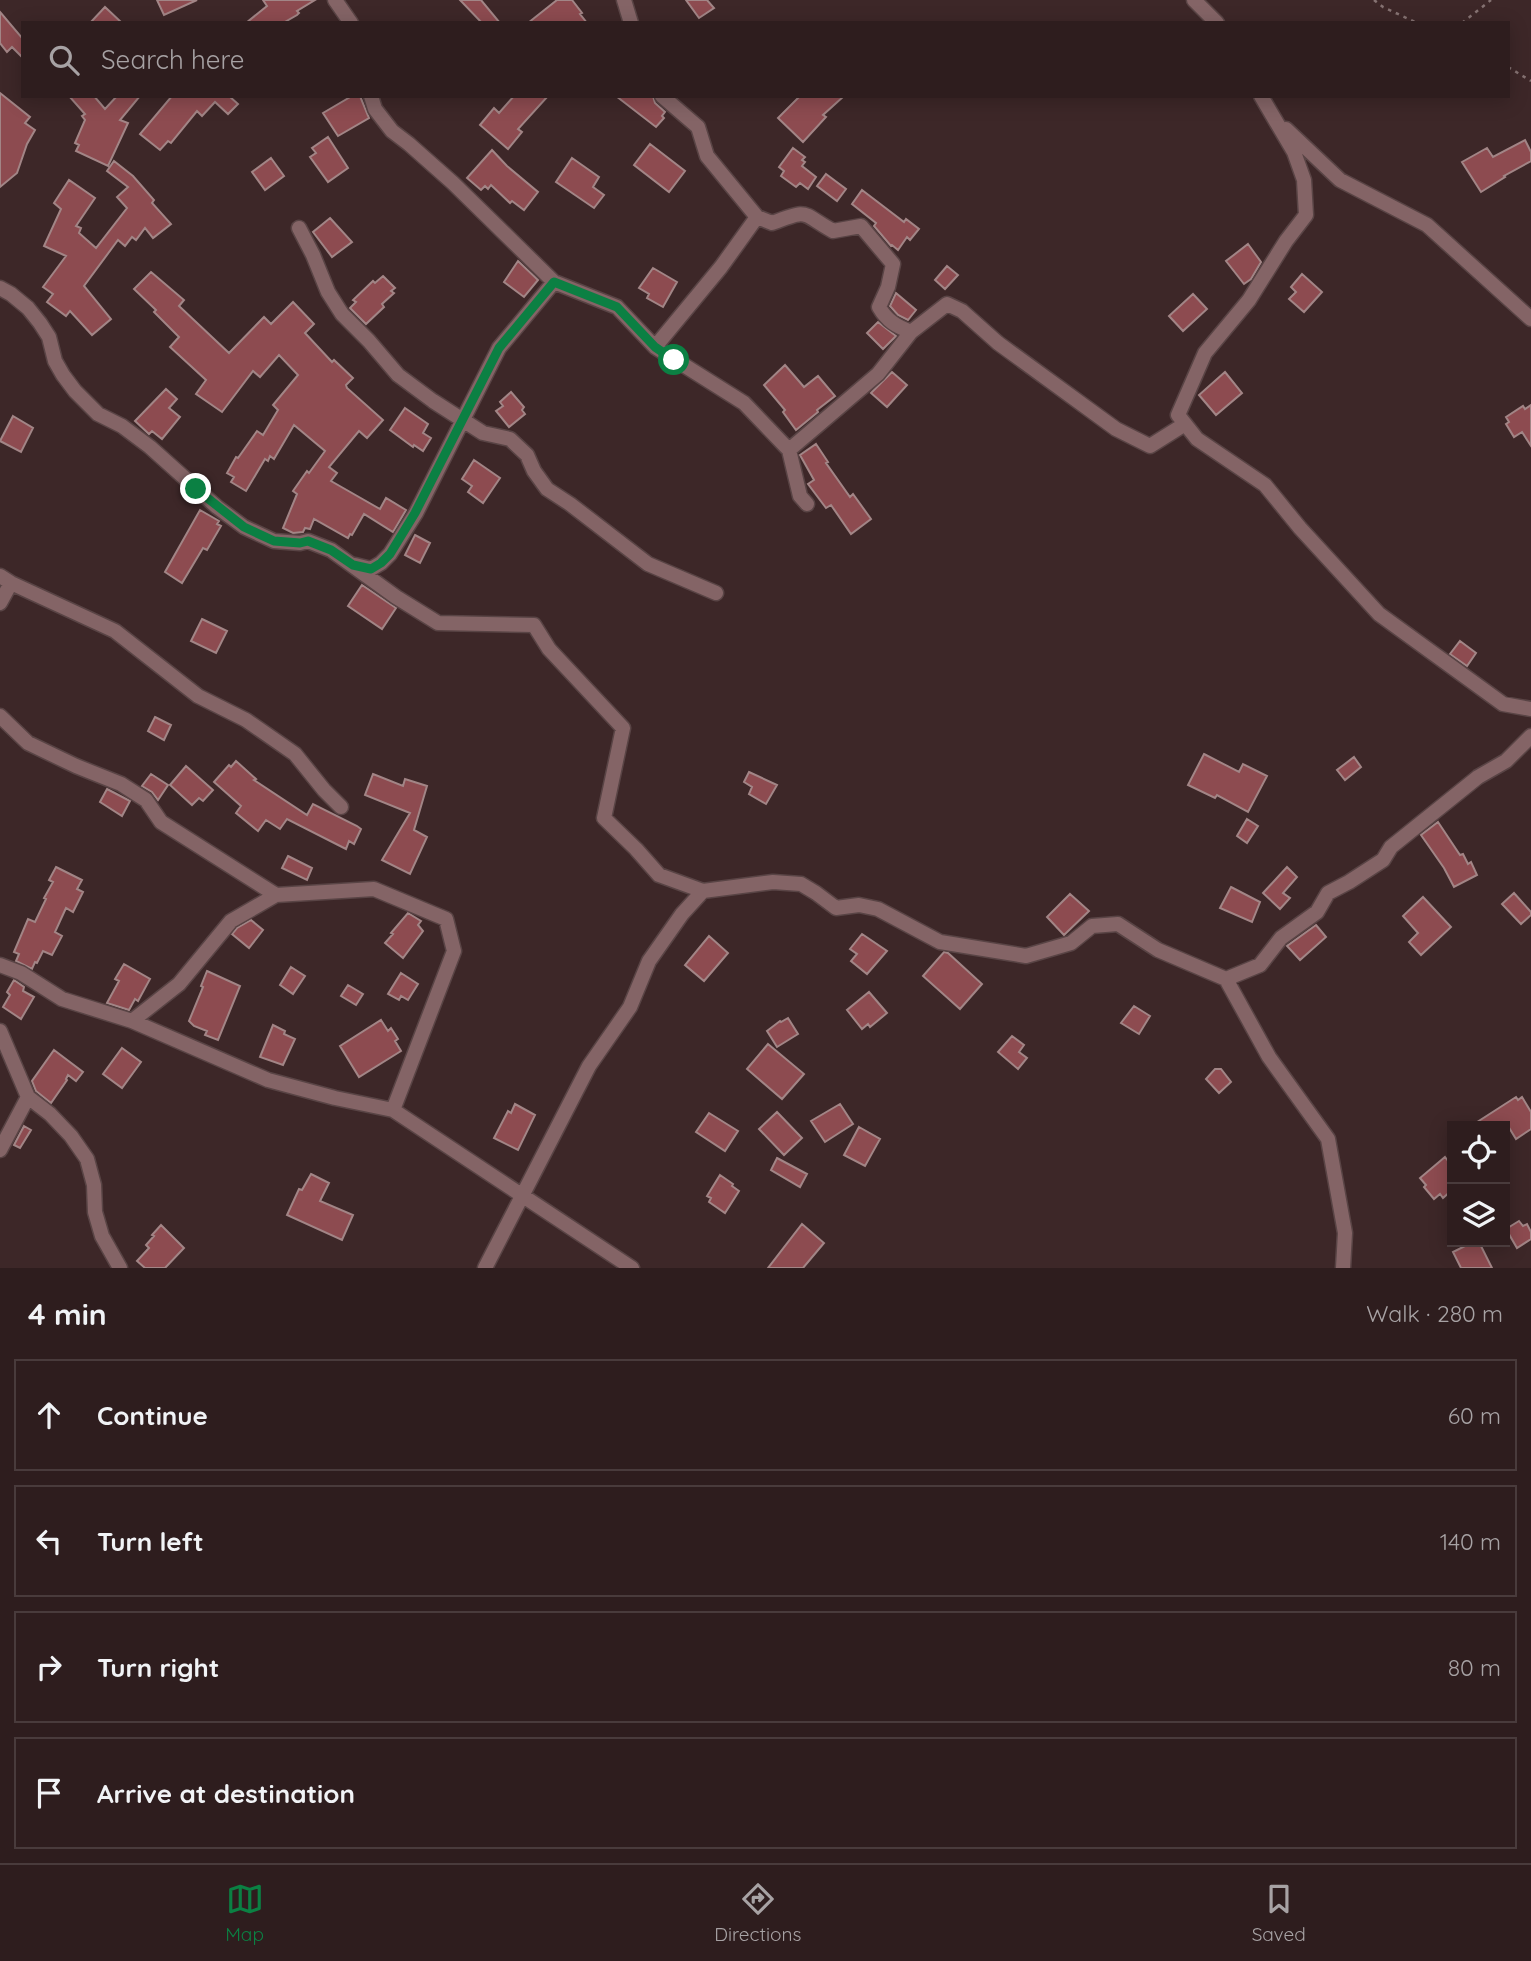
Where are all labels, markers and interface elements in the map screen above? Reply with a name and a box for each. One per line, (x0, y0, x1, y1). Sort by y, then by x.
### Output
search box (21, 21, 1510, 98)
icon: search (45, 41, 83, 79)
text: Search here (101, 43, 245, 76)
route start (658, 344, 689, 375)
route end (180, 473, 211, 504)
map controls (1447, 1121, 1510, 1247)
button: locate (1447, 1121, 1510, 1184)
button: layers (1447, 1184, 1510, 1247)
text: 4 min (28, 1295, 107, 1333)
text: Walk · 280 m (1366, 1299, 1503, 1328)
icon: ahead (30, 1396, 68, 1434)
text: Continue (97, 1399, 208, 1432)
text: 60 m (1448, 1401, 1501, 1430)
icon: left (30, 1522, 68, 1560)
text: Turn left (97, 1525, 204, 1558)
text: 140 m (1440, 1527, 1501, 1556)
icon: right (30, 1648, 68, 1686)
text: Turn right (97, 1651, 219, 1684)
text: 80 m (1448, 1653, 1501, 1682)
icon: arrive (30, 1774, 68, 1812)
text: Arrive at destination (97, 1777, 355, 1810)
tab: Map (225, 1880, 264, 1946)
tab: Directions (714, 1880, 801, 1946)
tab: Saved (1252, 1880, 1306, 1946)

